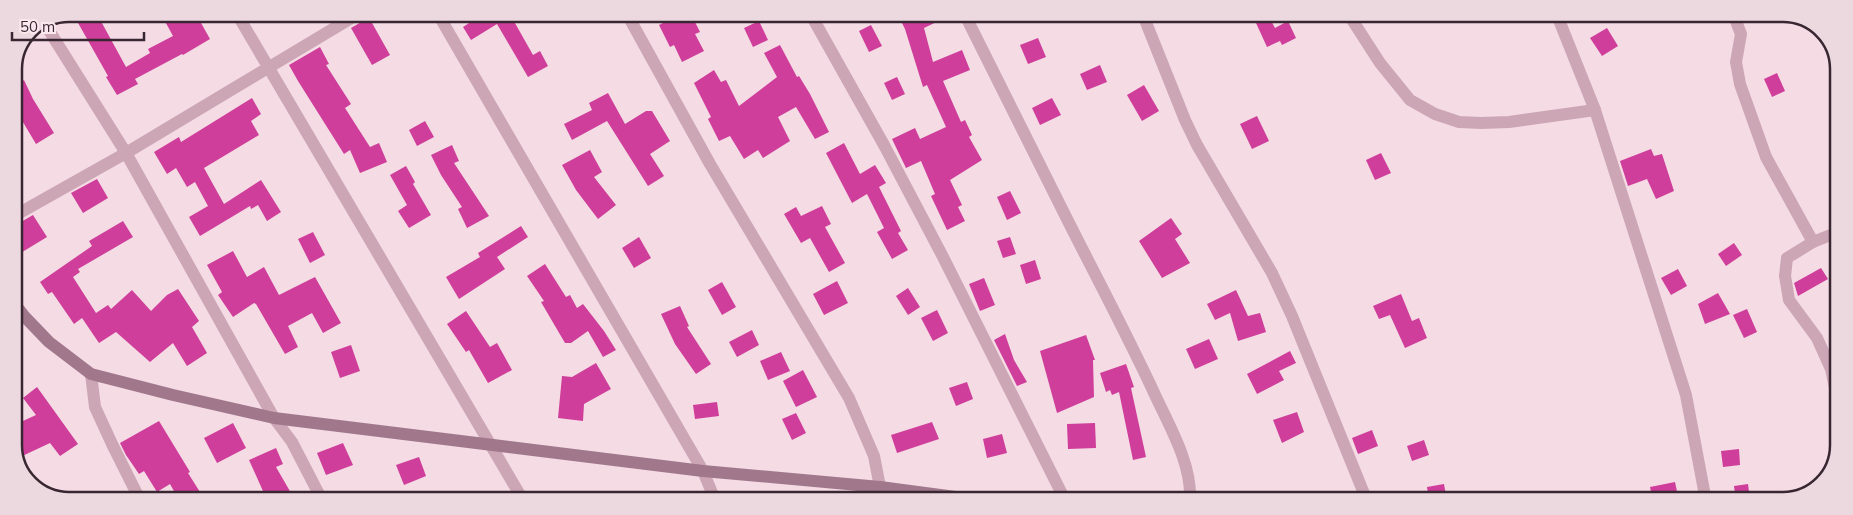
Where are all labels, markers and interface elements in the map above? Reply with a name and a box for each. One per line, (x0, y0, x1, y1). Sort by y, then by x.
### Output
scale bar (12, 10, 145, 42)
text: 50 m (20, 17, 55, 36)

